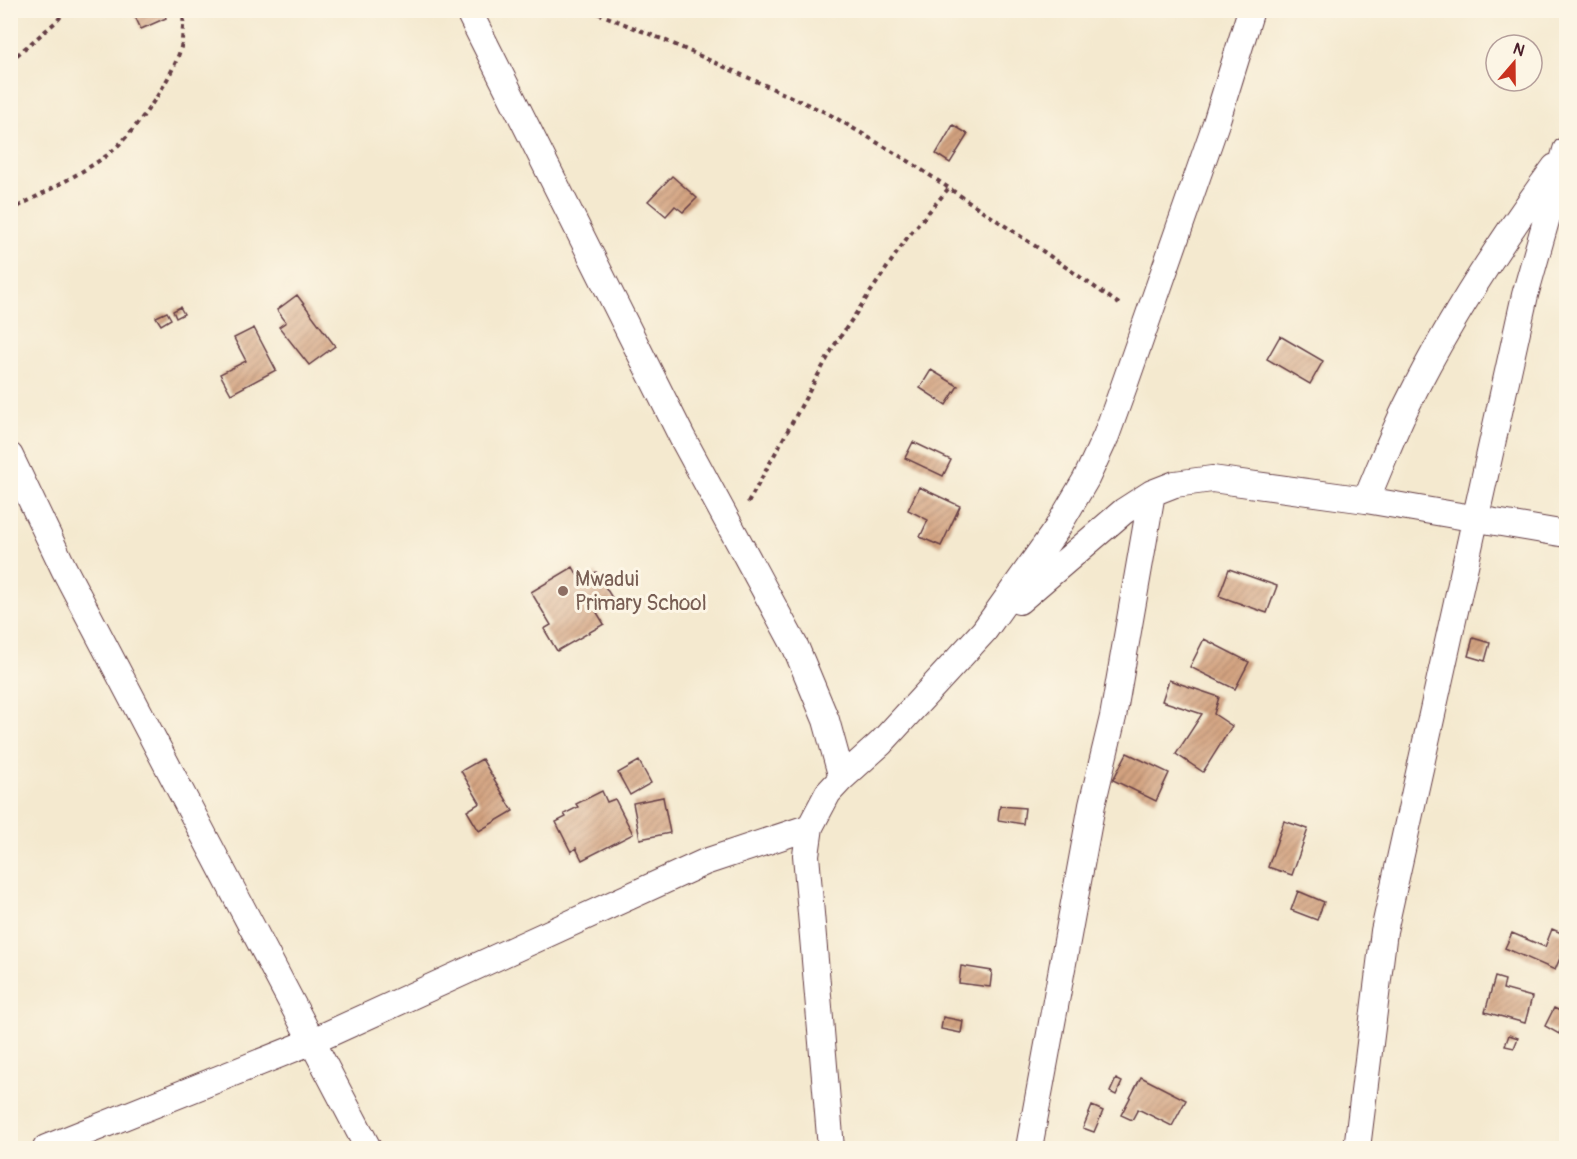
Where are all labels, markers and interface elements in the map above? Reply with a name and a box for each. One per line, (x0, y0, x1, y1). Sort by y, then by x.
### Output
north arrow (1484, 33, 1544, 93)
text: N (1510, 39, 1527, 61)
place label: Mwadui Primary School (575, 566, 707, 617)
marker: Mwadui Primary School (556, 584, 570, 598)

